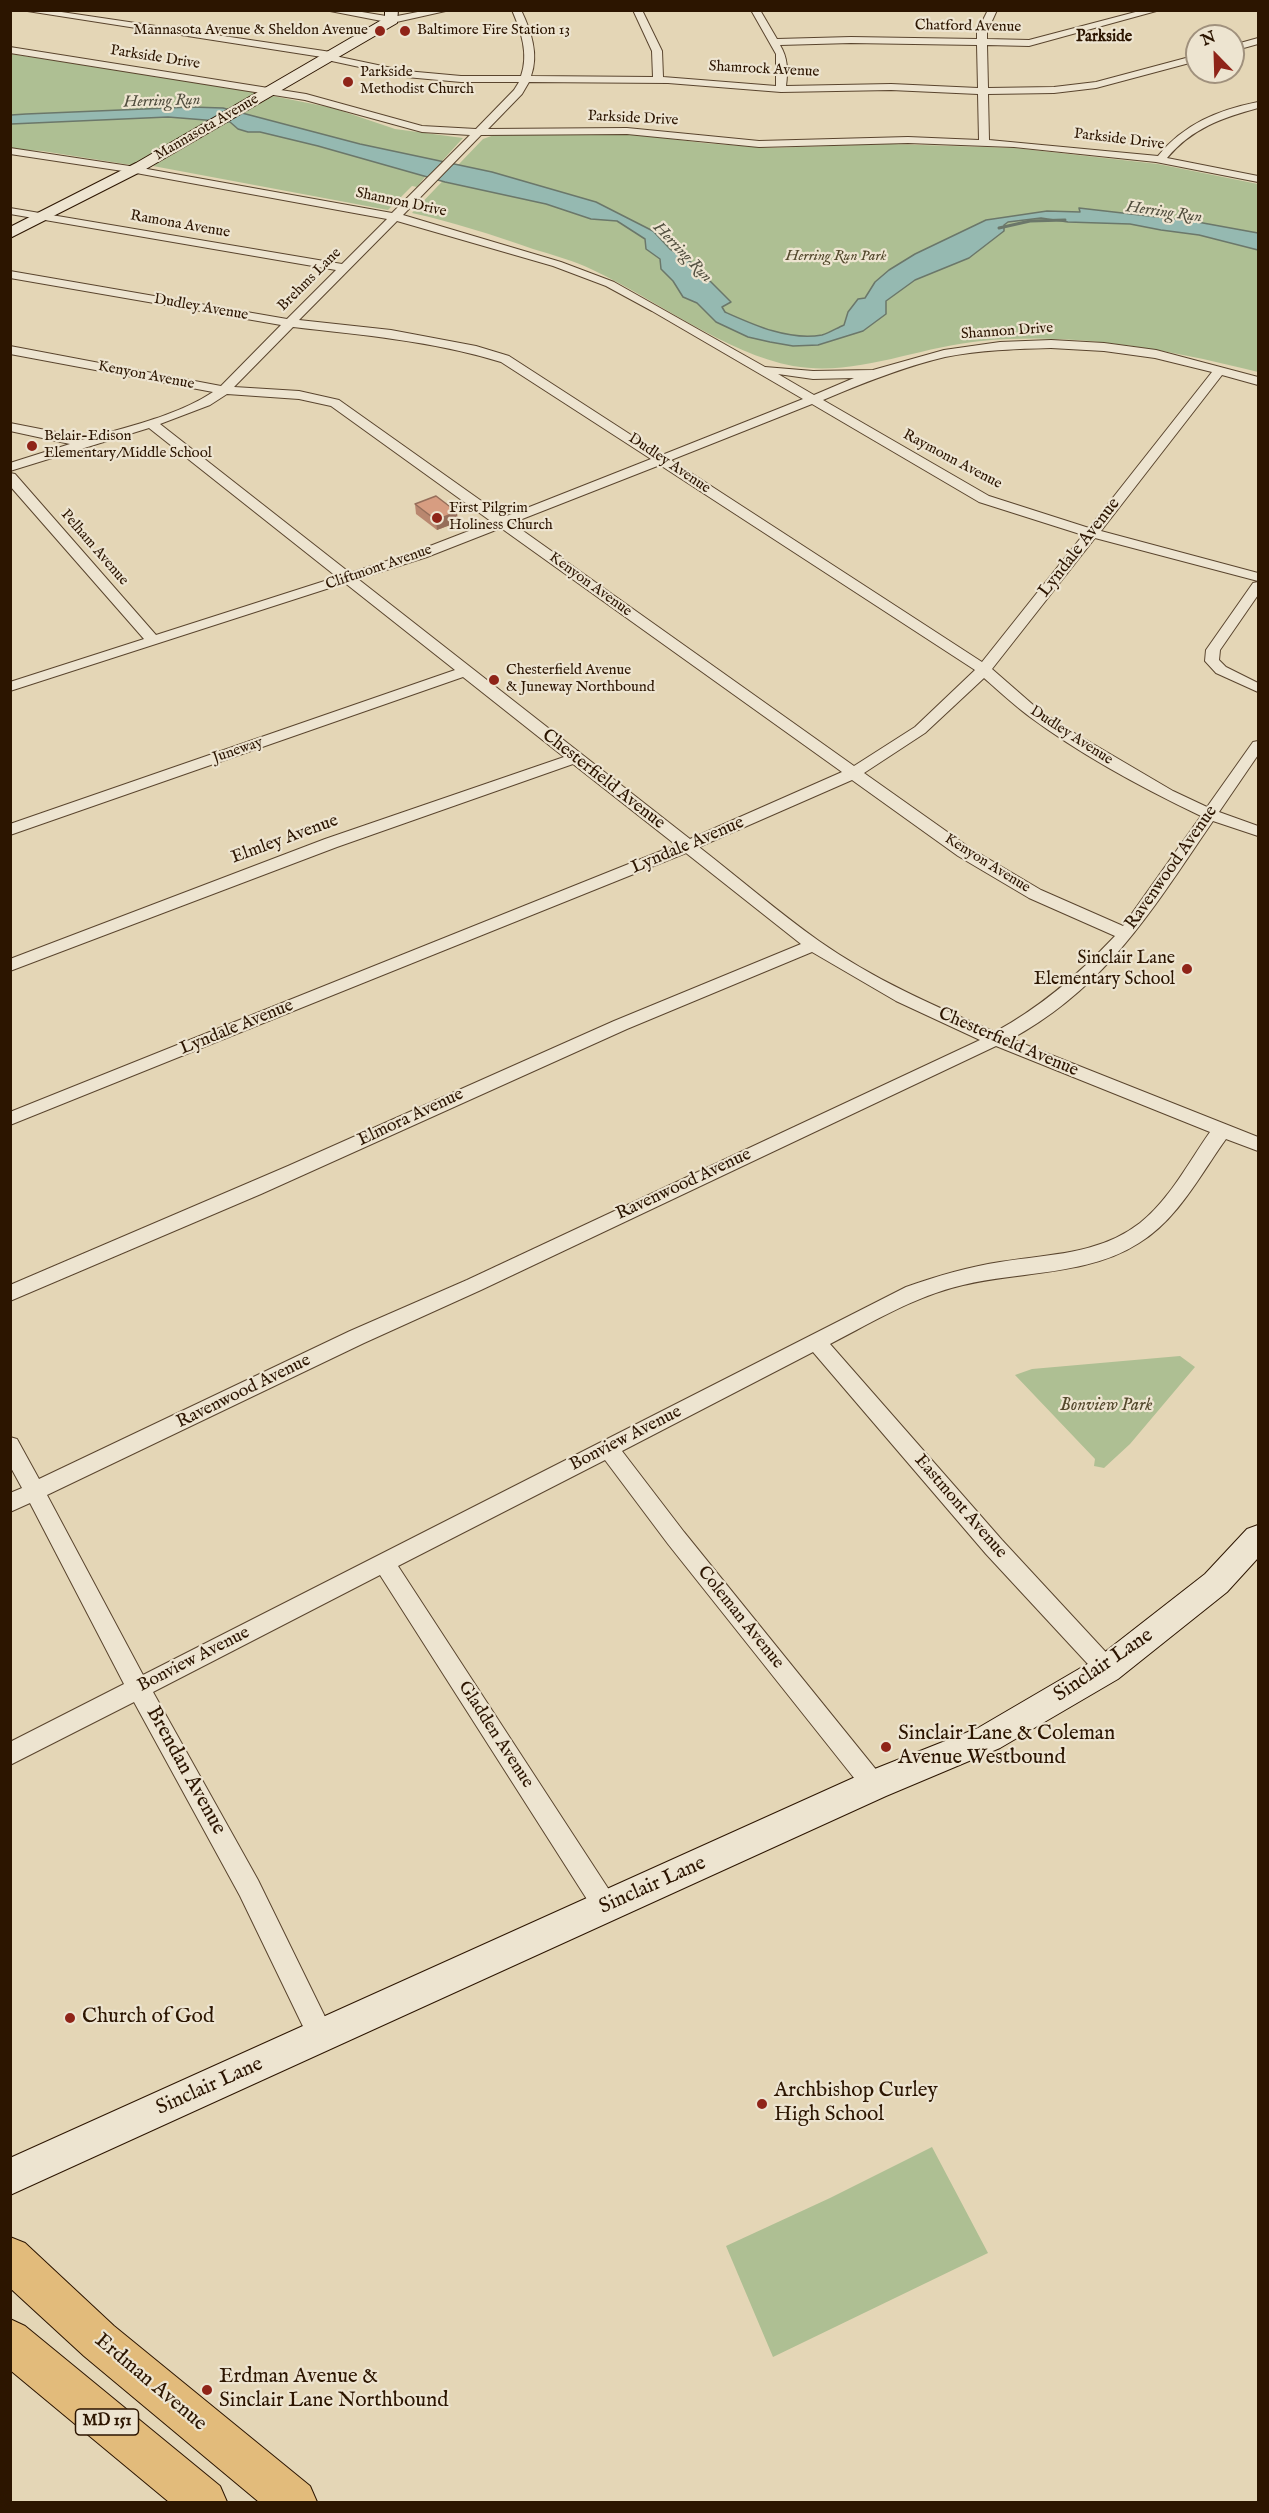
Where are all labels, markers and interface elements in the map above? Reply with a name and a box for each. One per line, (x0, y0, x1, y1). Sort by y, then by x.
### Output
street label: Chatford Avenue (915, 17, 1021, 37)
place label: Mannasota Avenue & Sheldon Avenue (133, 22, 368, 40)
place label: Baltimore Fire Station 13 (417, 22, 570, 40)
marker: Mannasota Avenue & Sheldon Avenue (373, 24, 387, 38)
marker: Baltimore Fire Station 13 (398, 24, 412, 38)
north arrow (1185, 24, 1245, 84)
text: N (1198, 27, 1219, 51)
district label: Parkside (1076, 28, 1132, 48)
street label: Parkside Drive (109, 42, 201, 74)
street label: Shamrock Avenue (708, 58, 820, 82)
place label: Parkside Methodist Church (360, 64, 474, 99)
marker: Parkside Methodist Church (341, 75, 355, 89)
water label: Herring Run (123, 91, 201, 113)
street label: Mannasota Avenue (152, 91, 262, 165)
street label: Parkside Drive (587, 108, 679, 130)
street label: Parkside Drive (1073, 126, 1165, 154)
street label: Shannon Drive (354, 185, 448, 221)
water label: Herring Run (1125, 198, 1203, 228)
street label: Ramona Avenue (129, 207, 231, 243)
water label: Herring Run (648, 219, 716, 287)
street label: Brehms Lane (274, 244, 346, 316)
park label: Herring Run Park (786, 248, 886, 266)
street label: Dudley Avenue (153, 291, 249, 325)
street label: Shannon Drive (960, 320, 1054, 344)
street label: Kenyon Avenue (96, 358, 196, 394)
street label: Raymonn Avenue (899, 426, 1005, 494)
place label: Belair-Edison Elementary/Middle School (44, 428, 212, 463)
street label: Dudley Avenue (624, 430, 714, 498)
marker: Belair-Edison Elementary/Middle School (25, 439, 39, 453)
street label: Lyndale Avenue (1034, 494, 1126, 602)
place label: First Pilgrim Holiness Church (449, 500, 553, 535)
street label: Pelham Avenue (56, 506, 132, 590)
marker: First Pilgrim Holiness Church (430, 511, 444, 525)
street label: Cliftmont Avenue (323, 541, 435, 595)
street label: Kenyon Avenue (545, 549, 635, 621)
place label: Chesterfield Avenue & Juneway Northbound (506, 662, 655, 697)
marker: Chesterfield Avenue & Juneway Northbound (487, 673, 501, 687)
street label: Dudley Avenue (1026, 703, 1116, 769)
street label: Chesterfield Avenue (537, 725, 669, 835)
street label: Juneway (211, 734, 265, 768)
street label: Ravenwood Avenue (1121, 802, 1223, 934)
street label: Elmley Avenue (229, 811, 341, 869)
street label: Lyndale Avenue (628, 813, 748, 879)
street label: Kenyon Avenue (941, 830, 1033, 898)
place label: Sinclair Lane Elementary School (1034, 948, 1175, 990)
marker: Sinclair Lane Elementary School (1180, 962, 1194, 976)
street label: Lyndale Avenue (177, 995, 297, 1061)
street label: Chesterfield Avenue (935, 1004, 1081, 1082)
street label: Elmora Avenue (355, 1084, 467, 1152)
street label: Ravenwood Avenue (613, 1144, 755, 1226)
street label: Ravenwood Avenue (173, 1350, 315, 1434)
park label: Bonview Park (1060, 1395, 1152, 1417)
street label: Bonview Avenue (566, 1402, 686, 1476)
street label: Eastmont Avenue (909, 1451, 1011, 1563)
street label: Coleman Avenue (692, 1562, 788, 1674)
street label: Bonview Avenue (134, 1623, 254, 1697)
street label: Sinclair Lane (1050, 1624, 1158, 1708)
street label: Gladden Avenue (452, 1678, 538, 1792)
street label: Brendan Avenue (139, 1703, 231, 1839)
place label: Sinclair Lane & Coleman Avenue Westbound (898, 1722, 1115, 1772)
marker: Sinclair Lane & Coleman Avenue Westbound (879, 1740, 893, 1754)
street label: Sinclair Lane (596, 1851, 710, 1921)
place label: Church of God (82, 2005, 214, 2031)
marker: Church of God (63, 2011, 77, 2025)
street label: Sinclair Lane (153, 2052, 267, 2122)
place label: Archbishop Curley High School (774, 2079, 938, 2129)
marker: Archbishop Curley High School (755, 2097, 769, 2111)
street label: Erdman Avenue (89, 2329, 211, 2437)
place label: Erdman Avenue & Sinclair Lane Northbound (219, 2365, 448, 2415)
marker: Erdman Avenue & Sinclair Lane Northbound (200, 2383, 214, 2397)
road number: MD 151 (76, 2409, 138, 2435)

